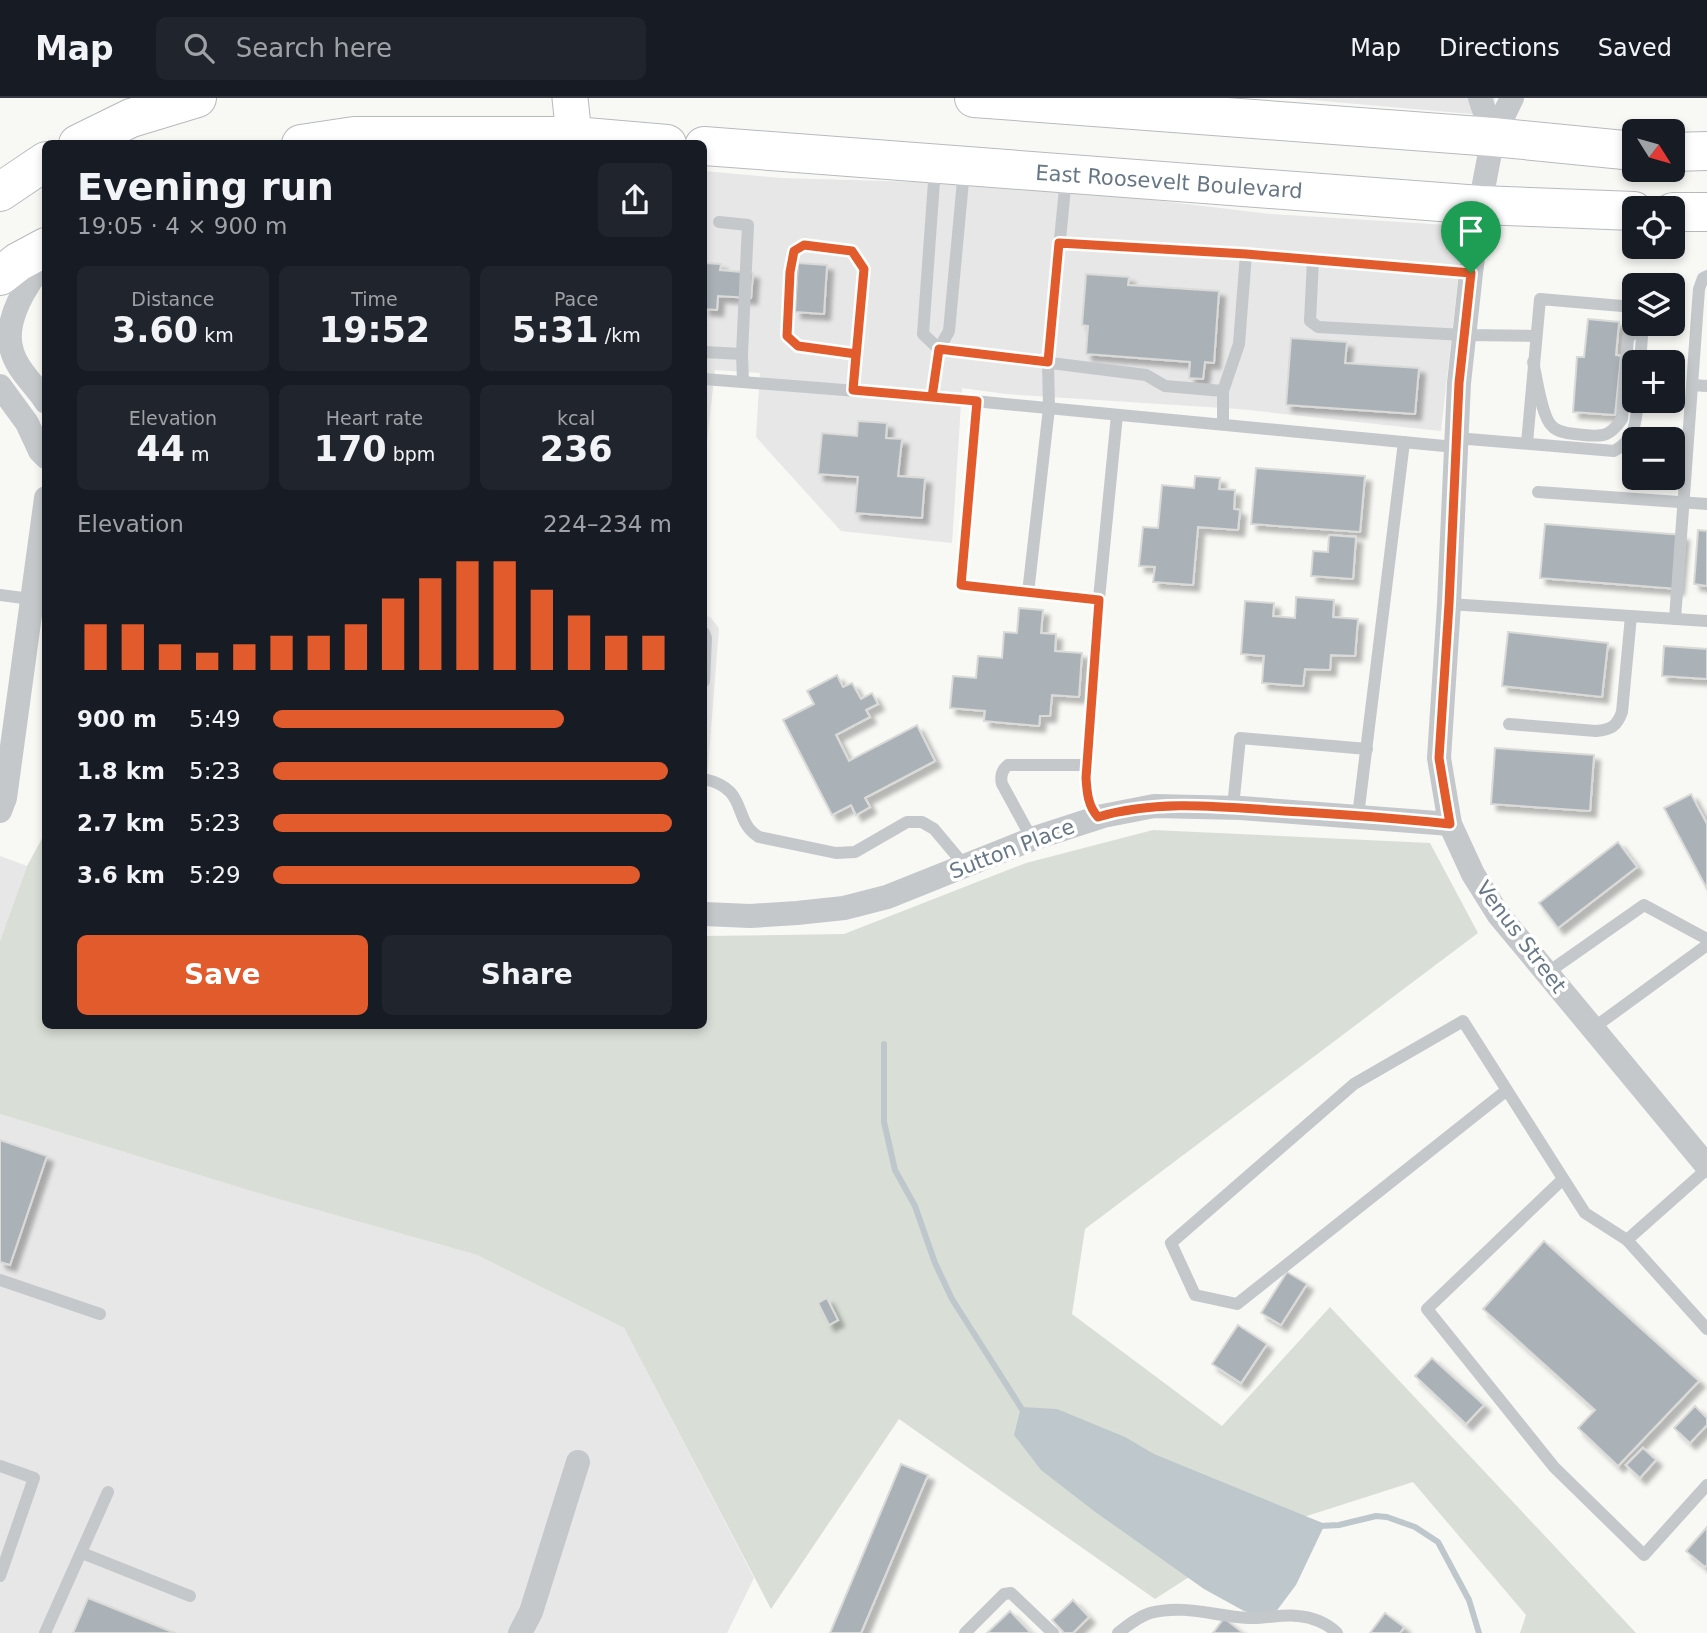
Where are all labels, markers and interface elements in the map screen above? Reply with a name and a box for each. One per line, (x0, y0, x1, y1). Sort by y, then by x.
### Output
search box (156, 17, 646, 80)
text: Map (35, 29, 114, 68)
icon: search (180, 29, 218, 67)
text: Search here (236, 33, 392, 63)
text: Map (1350, 34, 1401, 62)
text: Directions (1439, 34, 1560, 62)
text: Saved (1598, 34, 1672, 62)
north arrow (1622, 119, 1685, 182)
map controls (1622, 119, 1685, 490)
street label: East Roosevelt Boulevard (1035, 161, 1303, 203)
button: share (598, 163, 672, 237)
text: Evening run (77, 165, 334, 209)
button: locate (1622, 196, 1685, 259)
pin (1441, 201, 1501, 273)
icon: arrive (1452, 212, 1490, 250)
text: 19:05 · 4 × 900 m (77, 213, 287, 239)
button: layers (1622, 273, 1685, 336)
text: Distance (131, 288, 214, 310)
text: Time (351, 288, 398, 310)
text: Pace (554, 288, 598, 310)
text: 3.60 (112, 310, 198, 350)
text: 19:52 (319, 310, 430, 350)
text: 5:31 (512, 310, 599, 350)
text: km (198, 324, 234, 346)
text: /km (599, 324, 641, 346)
button: + (1622, 350, 1685, 413)
text: Elevation (129, 407, 217, 429)
text: Heart rate (326, 407, 423, 429)
text: kcal (557, 407, 595, 429)
button: − (1622, 427, 1685, 490)
text: 44 (136, 429, 185, 469)
text: 170 (314, 429, 387, 469)
text: 236 (540, 429, 613, 469)
text: m (185, 443, 209, 465)
text: bpm (387, 443, 435, 465)
text: Elevation (77, 511, 184, 537)
text: 224–234 m (543, 511, 672, 537)
text: 900 m (77, 706, 157, 732)
text: 5:49 (189, 706, 241, 732)
text: 1.8 km (77, 758, 165, 784)
text: 5:23 (189, 758, 241, 784)
text: 2.7 km (77, 810, 165, 836)
text: 5:23 (189, 810, 241, 836)
street label: Sutton Place (946, 814, 1078, 884)
text: 3.6 km (77, 862, 165, 888)
text: 5:29 (189, 862, 241, 888)
street label: Venus Street (1471, 876, 1571, 998)
button: Save (77, 935, 368, 1015)
button: Share (382, 935, 672, 1015)

